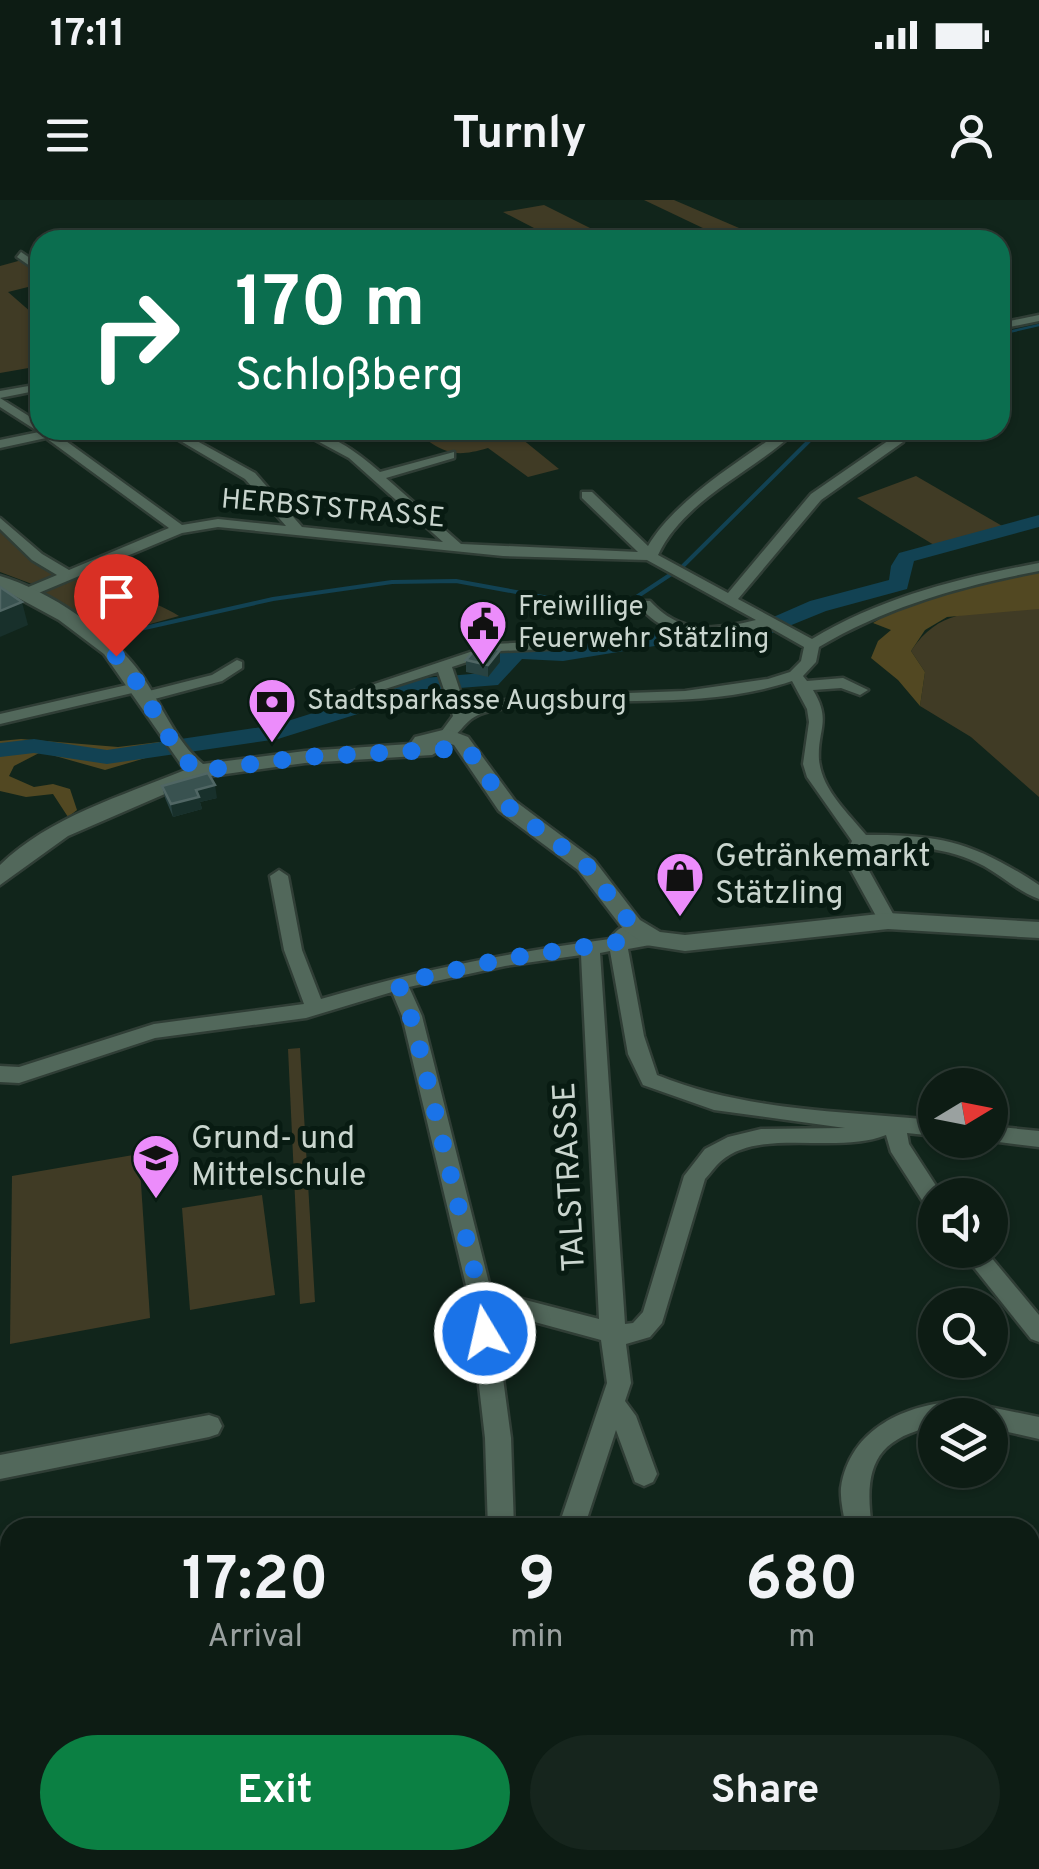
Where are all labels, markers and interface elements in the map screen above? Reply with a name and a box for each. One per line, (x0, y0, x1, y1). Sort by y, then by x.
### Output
text: 17:11 (50, 11, 125, 60)
text: Turnly (452, 107, 587, 164)
icon: menu (40, 108, 95, 163)
icon: person (944, 108, 999, 163)
text: 170 m (235, 262, 425, 351)
icon: right (70, 270, 200, 400)
text: Schloßberg (235, 349, 464, 406)
street label: HERBSTSTRASSE (220, 482, 446, 538)
pin (74, 554, 159, 657)
icon: arrive (89, 569, 144, 624)
place label: Freiwillige Feuerwehr Stätzling (518, 590, 769, 658)
public building icon: Freiwillige Feuerwehr Stätzling (457, 598, 509, 666)
bank icon: Stadtsparkasse Augsburg (246, 676, 298, 744)
place label: Stadtsparkasse Augsburg (307, 684, 627, 720)
place label: Getränkemarkt Stätzling (715, 838, 931, 915)
shop icon: Getränkemarkt Stätzling (654, 850, 706, 918)
north arrow (918, 1068, 1008, 1158)
map controls (918, 1068, 1008, 1488)
street label: TALSTRASSE (546, 1081, 596, 1273)
place label: Grund- und Mittelschule (191, 1120, 366, 1197)
school or university icon: Grund- und Mittelschule (130, 1132, 182, 1200)
button: sound (918, 1178, 1008, 1268)
position arrow (433, 1281, 537, 1385)
button: search (918, 1288, 1008, 1378)
button: layers (918, 1398, 1008, 1488)
text: 17:20 (182, 1545, 329, 1621)
text: 9 (518, 1545, 555, 1621)
text: 680 (745, 1545, 858, 1621)
text: Arrival (207, 1618, 303, 1658)
text: min (510, 1618, 564, 1658)
text: m (788, 1618, 815, 1658)
button: Exit (40, 1735, 510, 1850)
button: Share (530, 1735, 1000, 1850)

